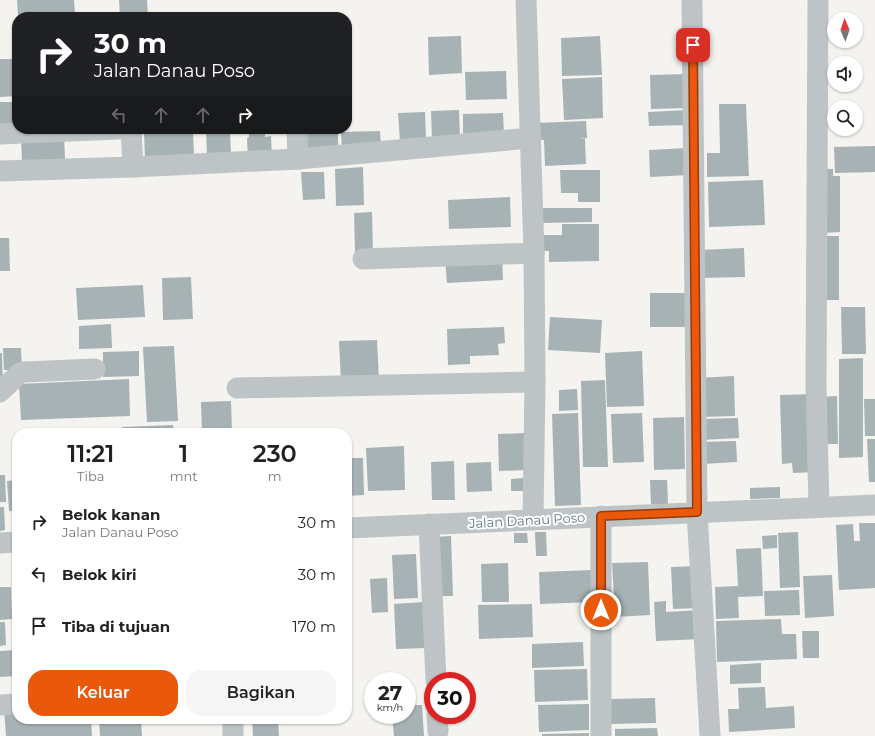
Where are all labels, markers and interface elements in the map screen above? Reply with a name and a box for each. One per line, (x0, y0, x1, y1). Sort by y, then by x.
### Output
north arrow (827, 12, 863, 48)
map controls (827, 12, 863, 136)
text: 30 m (94, 26, 167, 60)
icon: right (28, 28, 80, 80)
pin (676, 28, 710, 62)
icon: arrive (682, 34, 704, 56)
button: sound (827, 56, 863, 92)
text: Jalan Danau Poso (94, 60, 255, 82)
button: search (827, 100, 863, 136)
icon: left (108, 104, 130, 126)
icon: ahead (150, 104, 172, 126)
icon: ahead (192, 104, 214, 126)
icon: right (234, 104, 256, 126)
text: 11:21 (67, 439, 114, 468)
text: 1 (179, 439, 188, 468)
text: 230 (253, 439, 297, 468)
text: Tiba (77, 468, 105, 484)
text: mnt (170, 468, 198, 484)
text: m (268, 468, 282, 484)
text: Belok kanan (62, 505, 160, 524)
street label: Jalan Danau Poso (467, 509, 586, 531)
icon: right (28, 511, 50, 533)
text: 30 m (298, 513, 336, 532)
text: Jalan Danau Poso (62, 524, 178, 540)
icon: left (28, 563, 50, 585)
text: Belok kiri (62, 565, 137, 584)
text: 30 m (298, 565, 336, 584)
position arrow (580, 589, 622, 631)
icon: arrive (28, 615, 50, 637)
text: Tiba di tujuan (62, 617, 170, 636)
text: 170 m (292, 617, 336, 636)
button: Keluar (28, 670, 178, 716)
button: Bagikan (186, 670, 336, 716)
speed limit sign: 30 (424, 672, 476, 724)
text: 27 (378, 681, 402, 705)
text: km/h (377, 701, 403, 714)

